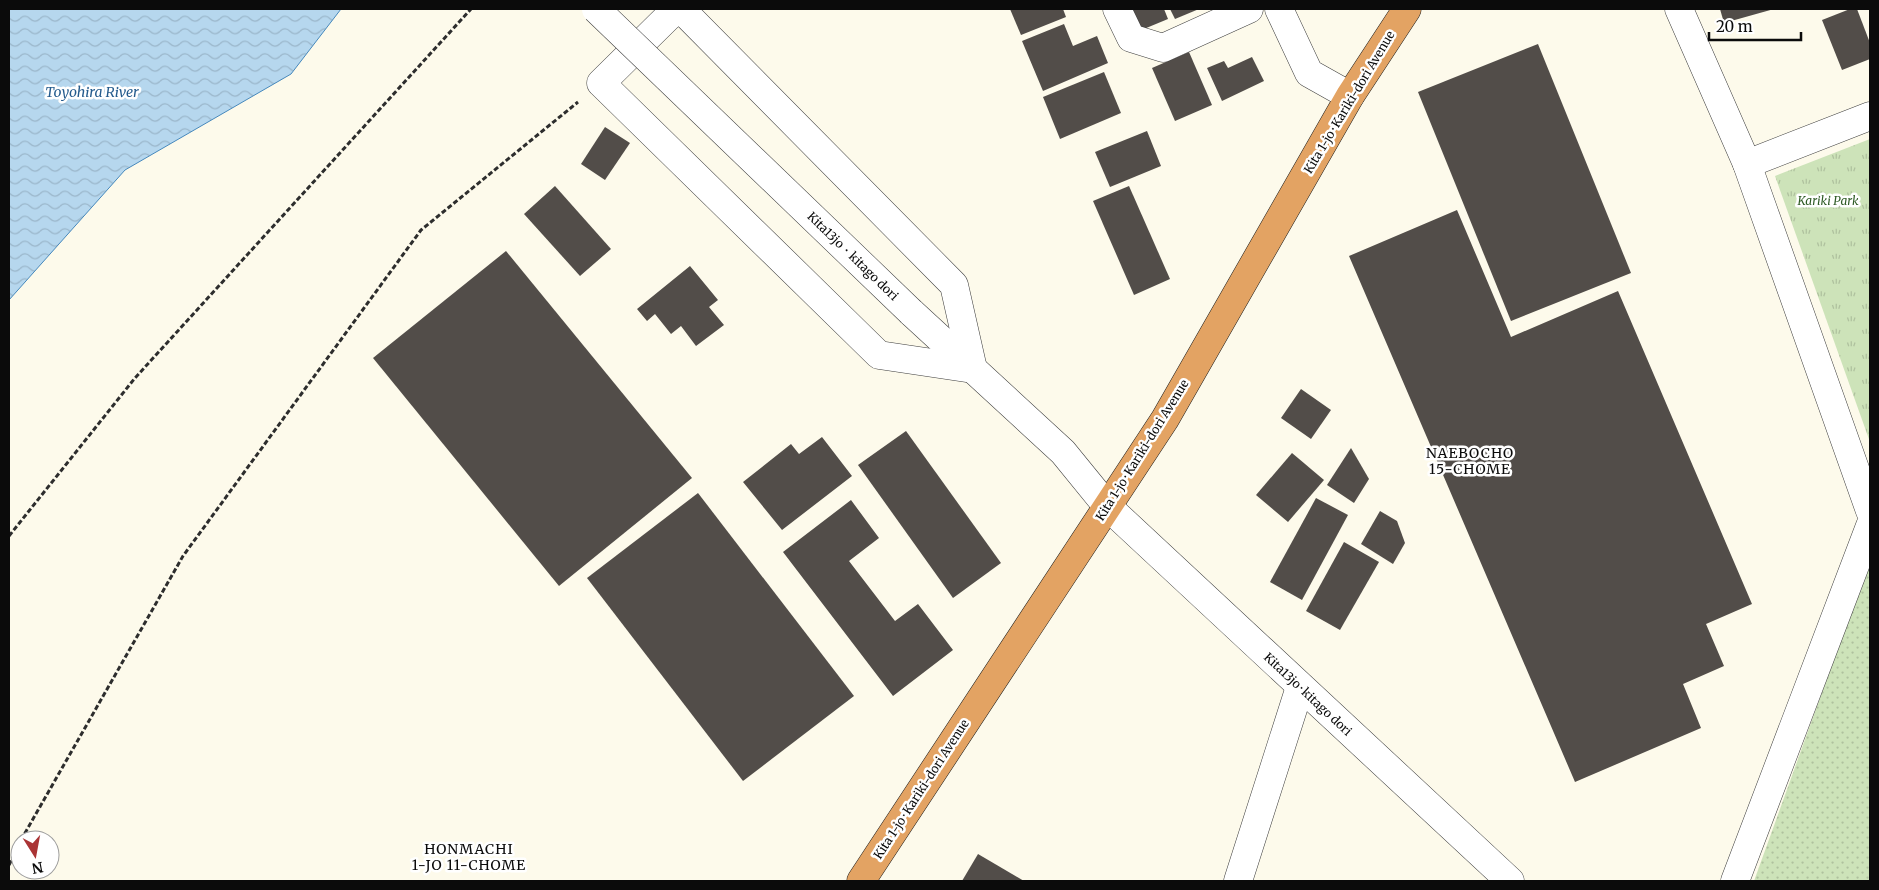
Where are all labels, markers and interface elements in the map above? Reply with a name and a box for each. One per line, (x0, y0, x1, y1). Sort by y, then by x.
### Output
scale bar (1709, 10, 1802, 42)
text: 20 m (1716, 17, 1753, 36)
street label: Kita 1-jo･Kariki-dori Avenue (1300, 28, 1398, 176)
water label: Toyohira River (45, 83, 139, 101)
park label: Kariki Park (1796, 193, 1859, 208)
street label: Kita13jo・kitago dori (804, 209, 902, 303)
street label: Kita 1-jo･Kariki-dori Avenue (1092, 377, 1192, 523)
district label: NAEBOCHO 15-CHOME (1426, 444, 1514, 478)
street label: Kita13jo･kitago dori (1261, 649, 1355, 739)
street label: Kita 1-jo･Kariki-dori Avenue (870, 716, 972, 862)
north arrow (10, 830, 60, 880)
district label: HONMACHI 1-JO 11-CHOME (412, 840, 526, 874)
text: N (30, 858, 45, 878)

